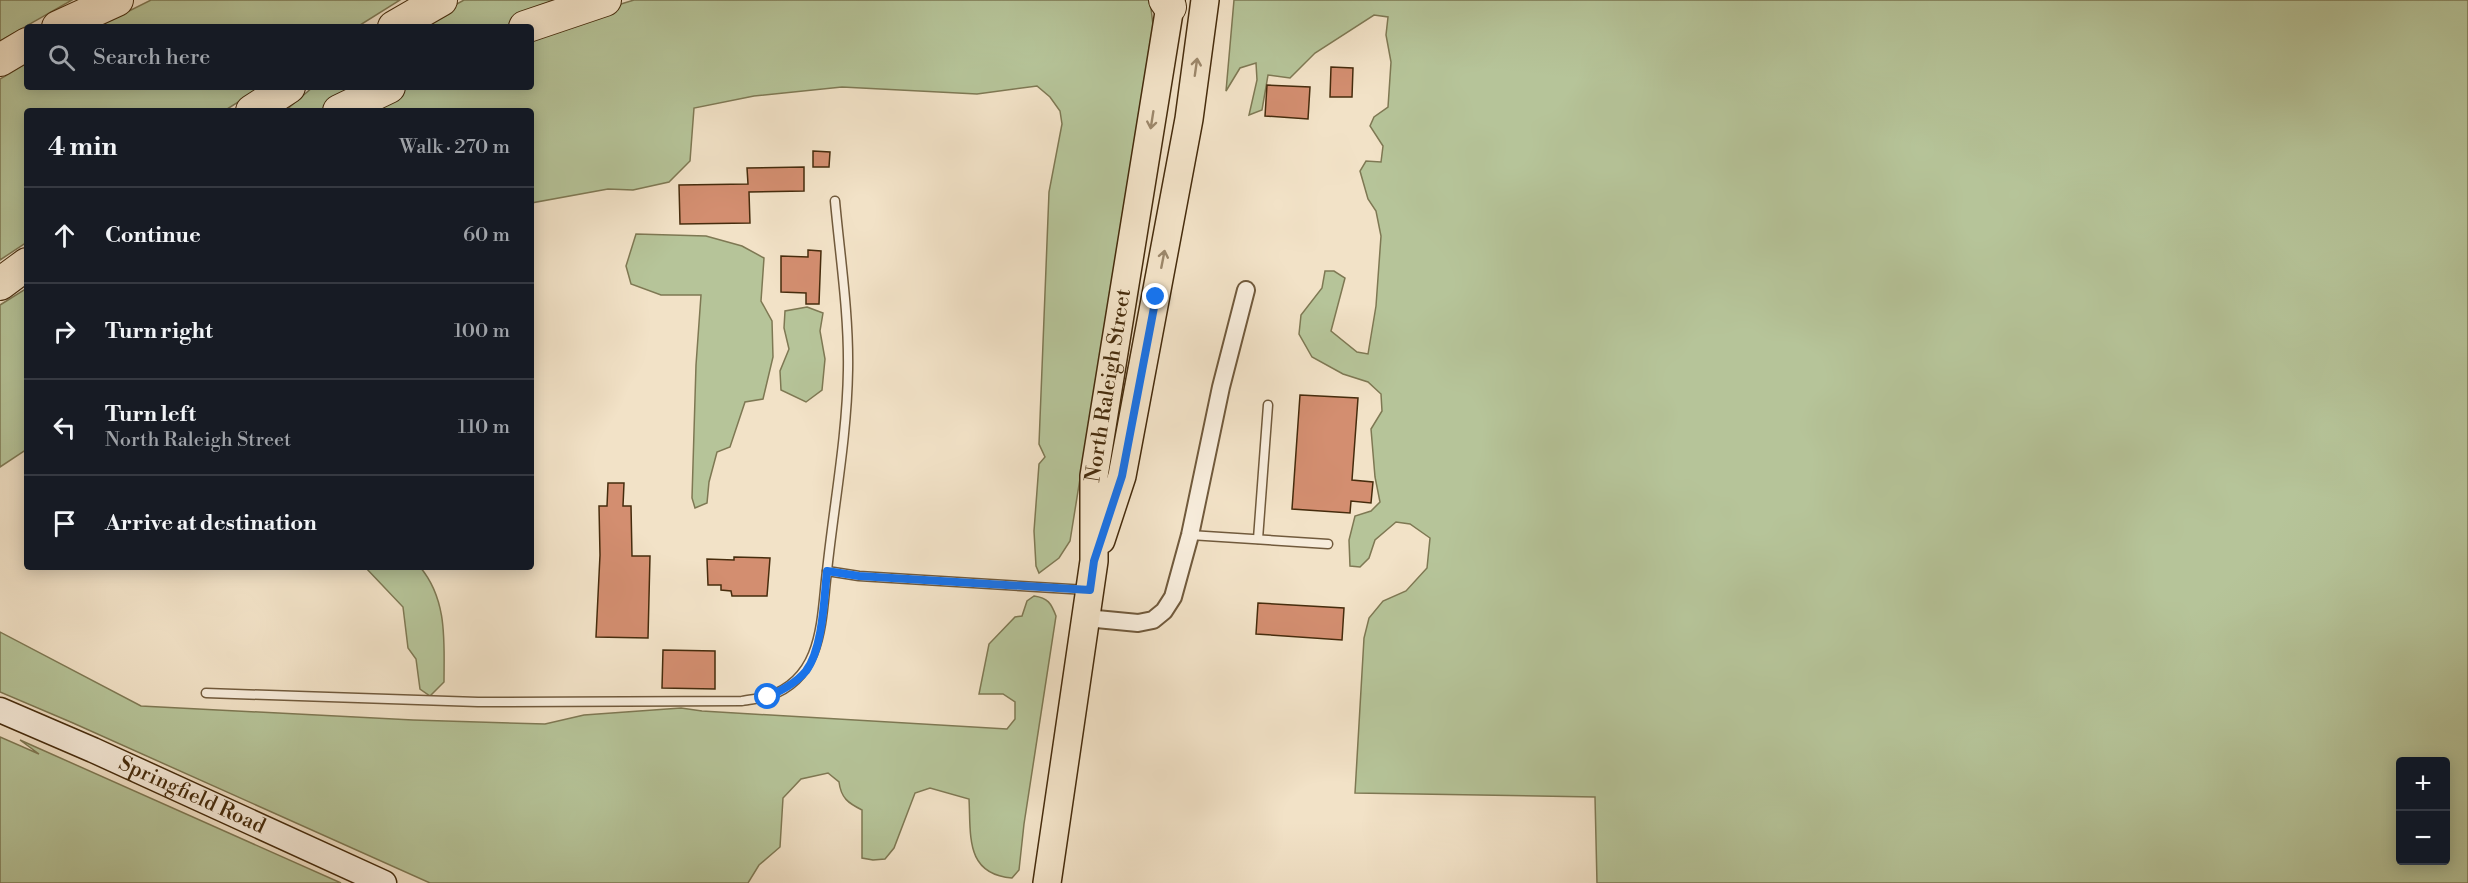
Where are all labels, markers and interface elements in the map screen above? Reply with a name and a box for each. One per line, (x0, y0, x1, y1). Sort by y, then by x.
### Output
search box (24, 24, 534, 90)
icon: search (45, 41, 78, 74)
text: Search here (93, 44, 210, 71)
one-way arrow (1191, 57, 1202, 77)
one-way arrow (1146, 110, 1157, 129)
text: 4 min (48, 131, 118, 163)
text: Walk · 270 m (399, 135, 510, 160)
icon: ahead (48, 219, 81, 252)
text: Continue (105, 222, 201, 249)
text: 60 m (463, 223, 510, 248)
one-way arrow (1158, 249, 1169, 269)
route end (1142, 283, 1168, 309)
street label: North Raleigh Street (1080, 286, 1137, 484)
icon: right (48, 315, 81, 348)
text: Turn right (105, 318, 213, 345)
text: 100 m (454, 319, 510, 344)
text: Turn left (105, 401, 196, 428)
icon: left (48, 411, 81, 444)
text: 110 m (458, 415, 510, 440)
text: North Raleigh Street (105, 428, 291, 453)
icon: arrive (48, 507, 81, 540)
text: Arrive at destination (105, 510, 317, 537)
route start (754, 683, 780, 709)
street label: Springfield Road (114, 750, 270, 840)
map controls (2396, 757, 2450, 865)
button: + (2396, 757, 2450, 811)
button: − (2396, 811, 2450, 865)

